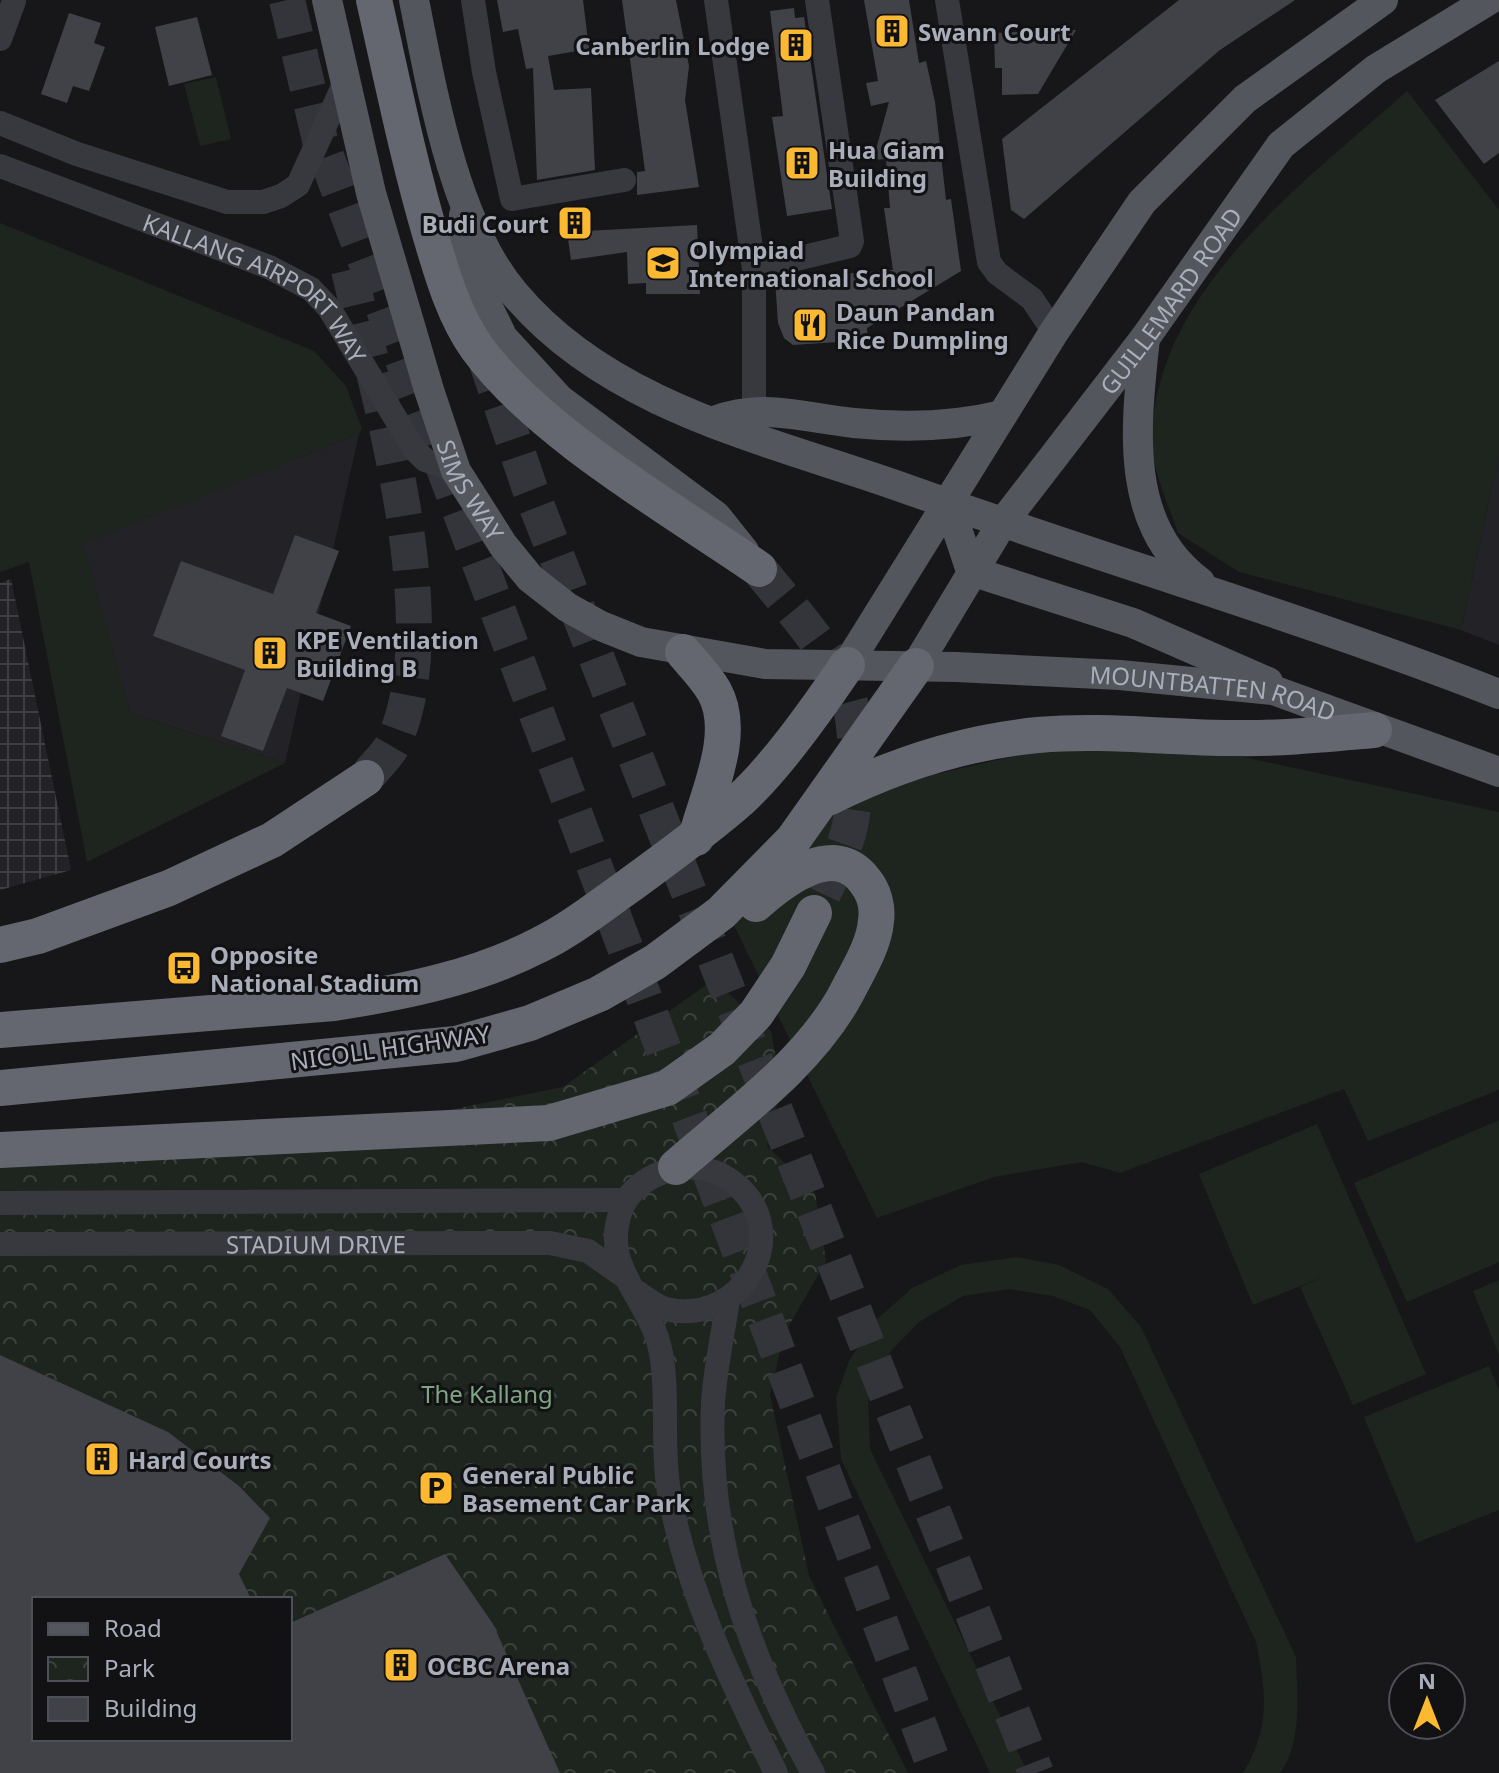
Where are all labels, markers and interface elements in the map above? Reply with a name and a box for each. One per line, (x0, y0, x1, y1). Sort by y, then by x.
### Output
building icon: Swann Court (873, 12, 911, 50)
place label: Swann Court (918, 15, 1071, 48)
building icon: Canberlin Lodge (777, 26, 815, 64)
place label: Canberlin Lodge (575, 29, 770, 62)
place label: Hua Giam Building (828, 133, 945, 194)
building icon: Hua Giam Building (783, 144, 821, 182)
street label: GUILLEMARD ROAD (1091, 200, 1249, 401)
building icon: Budi Court (556, 204, 594, 242)
street label: KALLANG AIRPORT WAY (138, 205, 375, 369)
place label: Budi Court (422, 207, 549, 240)
place label: Olympiad International School (689, 233, 934, 294)
school or university icon: Olympiad International School (644, 244, 682, 282)
place label: Daun Pandan Rice Dumpling (836, 295, 1009, 356)
restaurant icon: Daun Pandan Rice Dumpling (791, 306, 829, 344)
street label: SIMS WAY (430, 435, 513, 547)
place label: KPE Ventilation Building B (296, 623, 479, 684)
building icon: KPE Ventilation Building B (251, 634, 289, 672)
street label: MOUNTBATTEN ROAD (1089, 657, 1341, 728)
place label: Opposite National Stadium (210, 938, 419, 999)
bus stop icon: Opposite National Stadium (165, 949, 203, 987)
street label: NICOLL HIGHWAY (288, 1017, 492, 1077)
street label: STADIUM DRIVE (226, 1227, 406, 1260)
park label: The Kallang (421, 1377, 553, 1410)
building icon: Hard Courts (83, 1440, 121, 1478)
place label: Hard Courts (128, 1443, 272, 1476)
place label: General Public Basement Car Park (462, 1458, 690, 1519)
parking icon: General Public Basement Car Park (417, 1469, 455, 1507)
legend (32, 1597, 292, 1741)
text: Road (104, 1611, 162, 1644)
building icon: OCBC Arena (382, 1646, 420, 1684)
place label: OCBC Arena (427, 1649, 570, 1682)
text: Park (104, 1651, 155, 1684)
north arrow (1387, 1661, 1467, 1741)
text: N (1418, 1665, 1436, 1695)
text: Building (104, 1691, 197, 1724)

